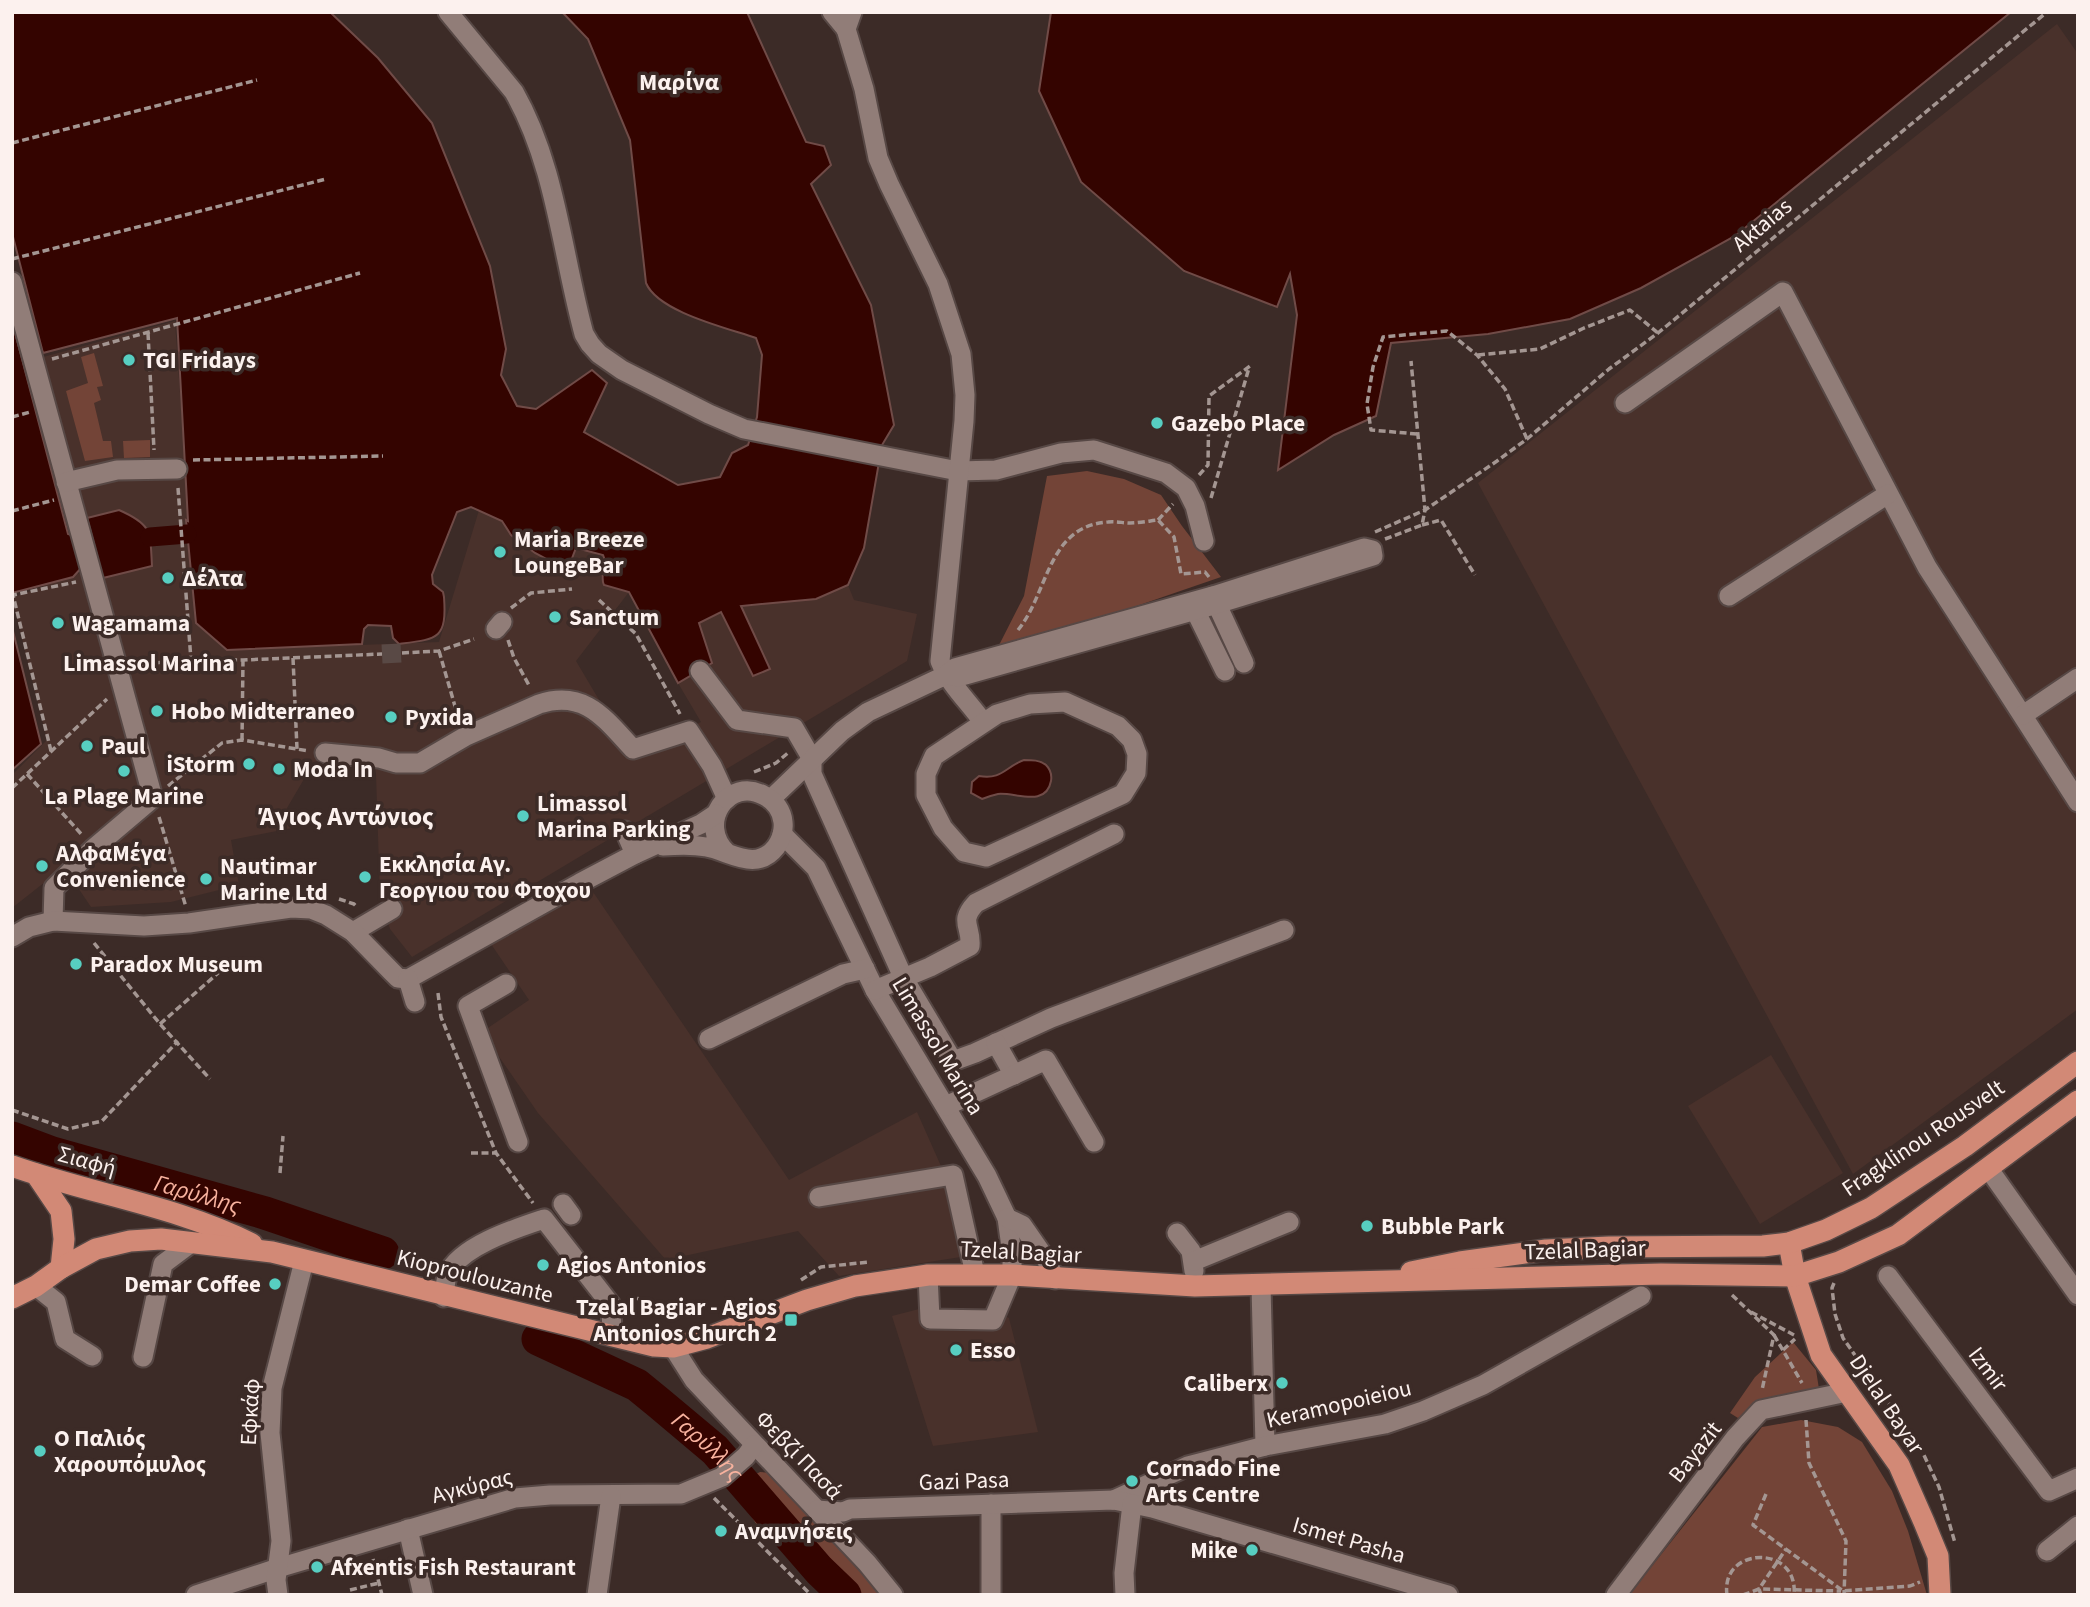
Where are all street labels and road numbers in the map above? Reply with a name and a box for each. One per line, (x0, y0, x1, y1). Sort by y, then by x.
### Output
street label: Aktaias (1725, 190, 1799, 260)
street label: Limassol Marina (884, 971, 992, 1121)
street label: Fragklinou Rousvelt (1835, 1071, 2011, 1205)
street label: Σιαφή (54, 1137, 120, 1185)
street label: Tzelal Bagiar (1524, 1231, 1647, 1269)
street label: Tzelal Bagiar (960, 1232, 1084, 1272)
street label: Kioproulouzante (393, 1241, 557, 1311)
street label: Izmir (1960, 1340, 2016, 1399)
street label: Djelal Bayar (1841, 1347, 1933, 1461)
street label: Keramopoieiou (1263, 1371, 1415, 1437)
street label: Εφκάφ (232, 1378, 268, 1446)
street label: Φεβζί Πασά (748, 1403, 850, 1507)
street label: Bayazit (1660, 1414, 1730, 1490)
street label: Αγκύρας (428, 1460, 516, 1512)
street label: Gazi Pasa (918, 1463, 1010, 1499)
street label: Ismet Pasha (1289, 1508, 1409, 1572)

